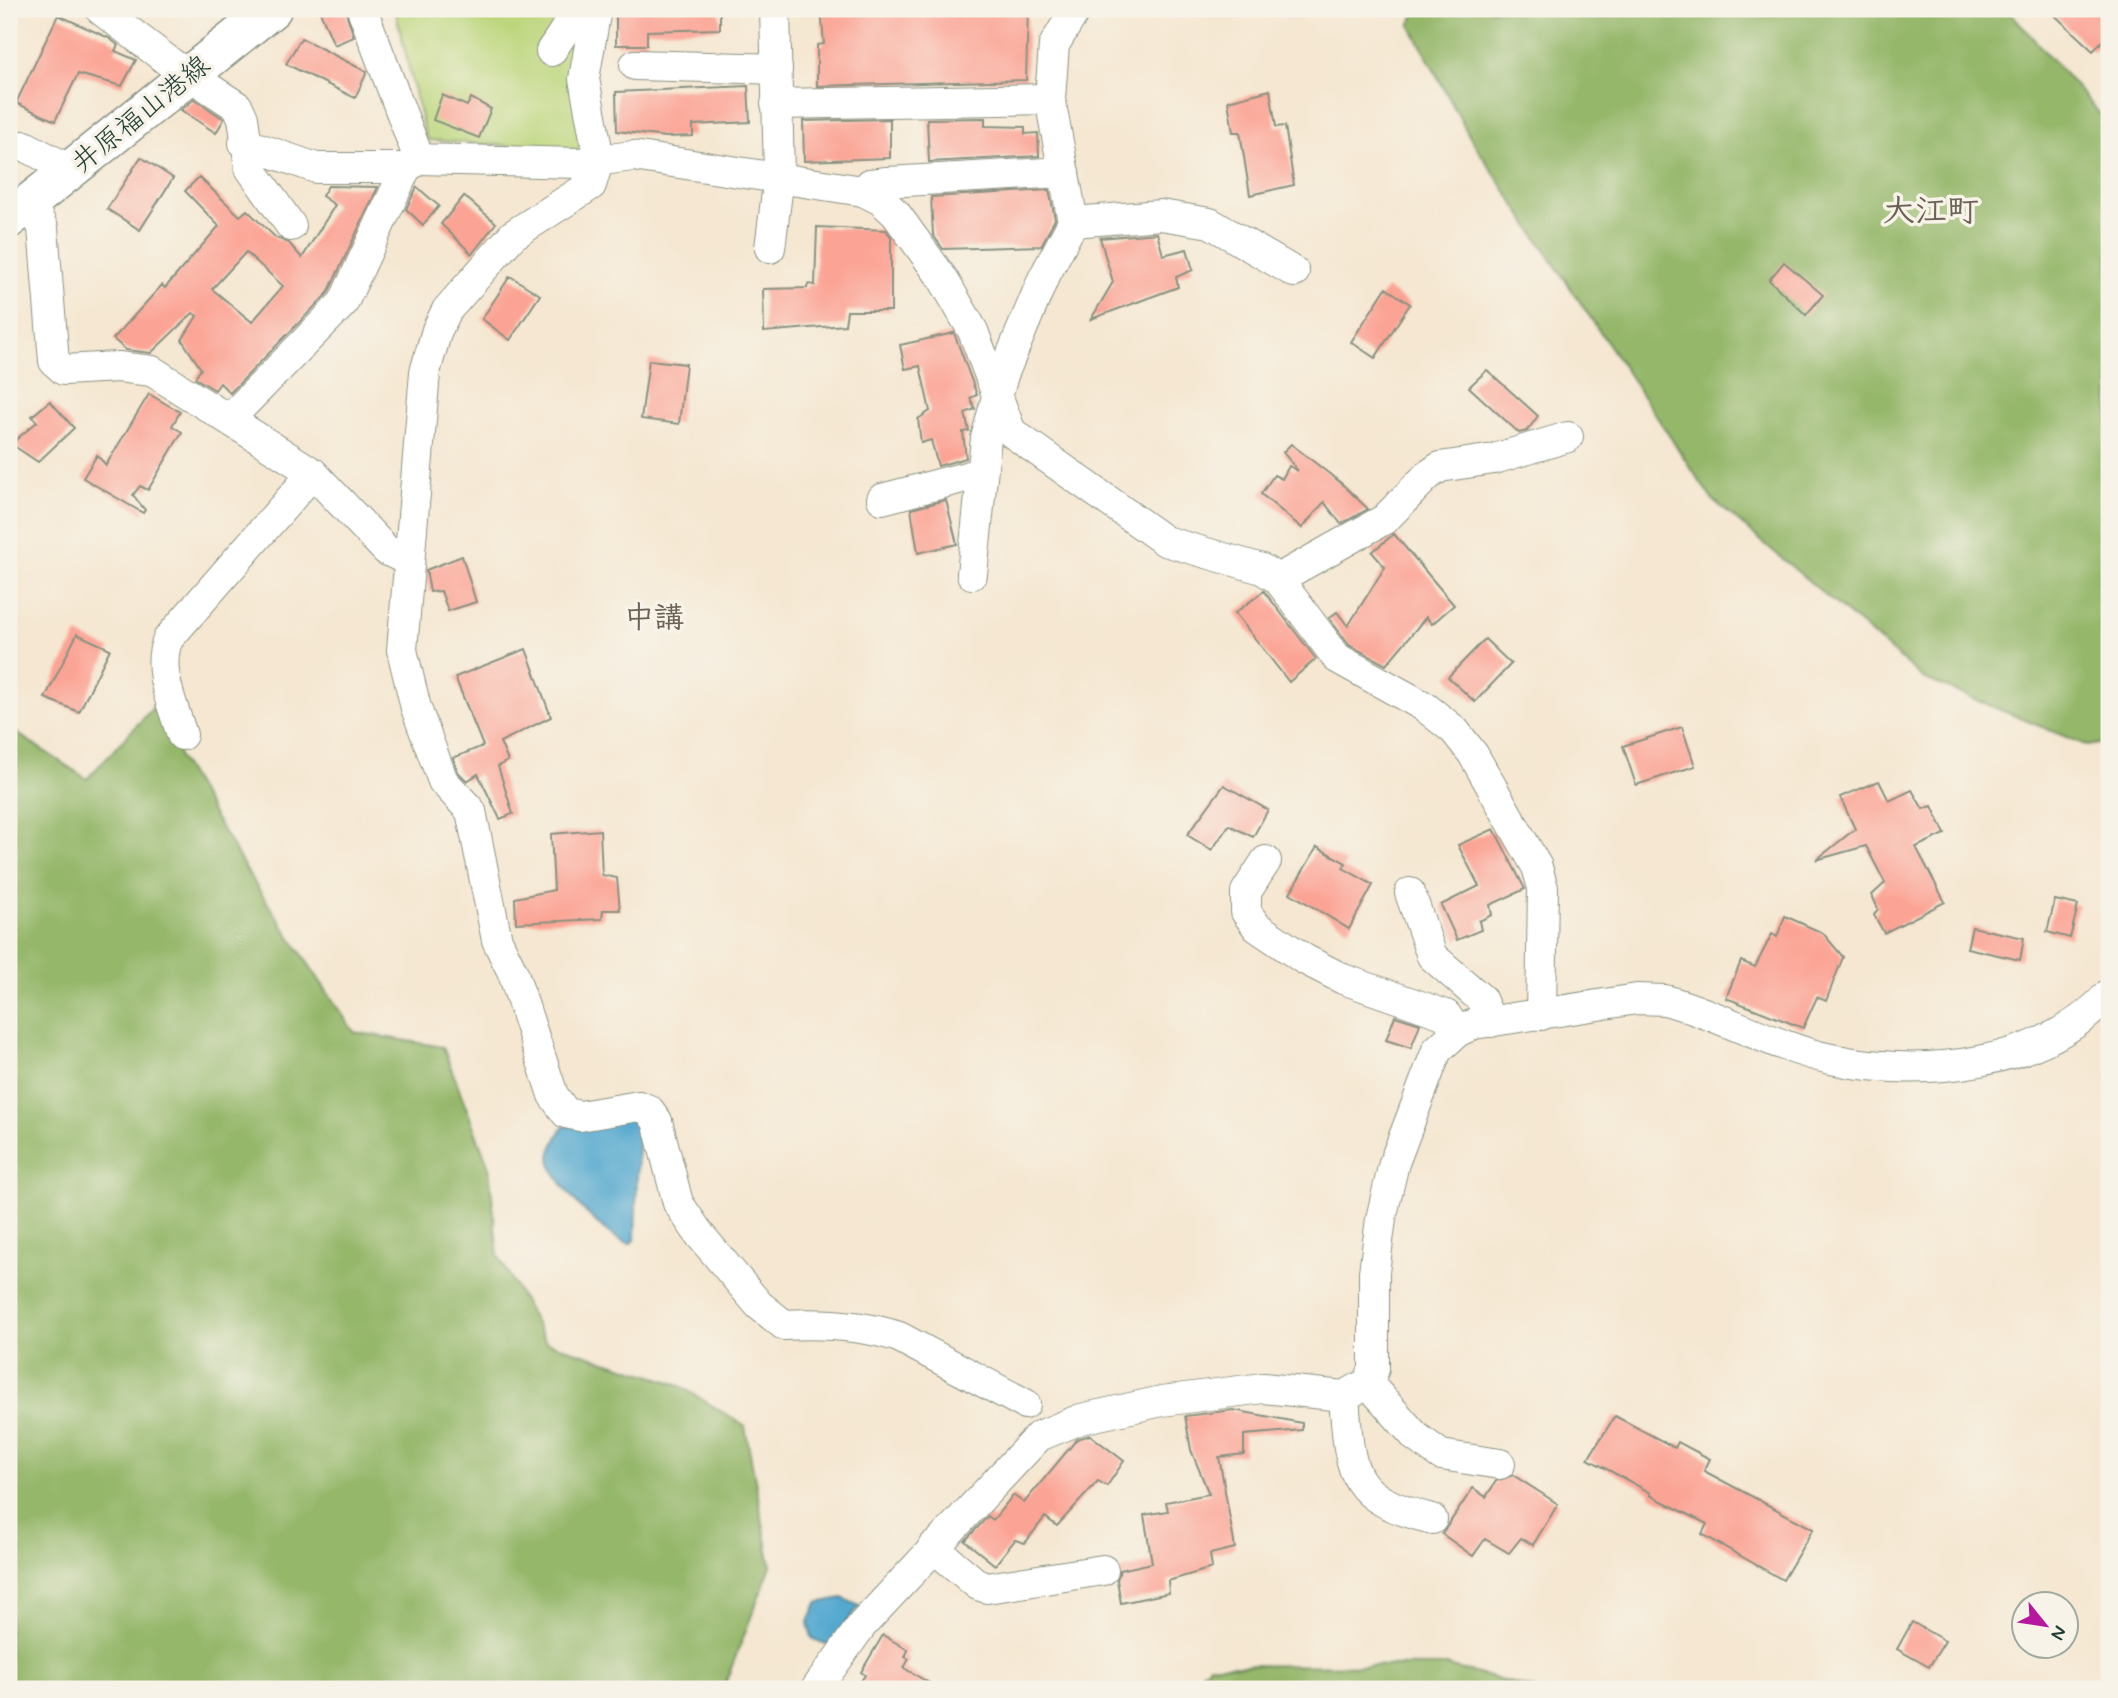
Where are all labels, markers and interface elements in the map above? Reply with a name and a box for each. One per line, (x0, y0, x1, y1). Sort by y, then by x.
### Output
street label: 井原福山港線 (65, 48, 219, 182)
district label: 大江町 (1883, 191, 1979, 233)
district label: 中講 (624, 599, 684, 638)
north arrow (2010, 1590, 2080, 1660)
text: N (2044, 1621, 2072, 1644)

